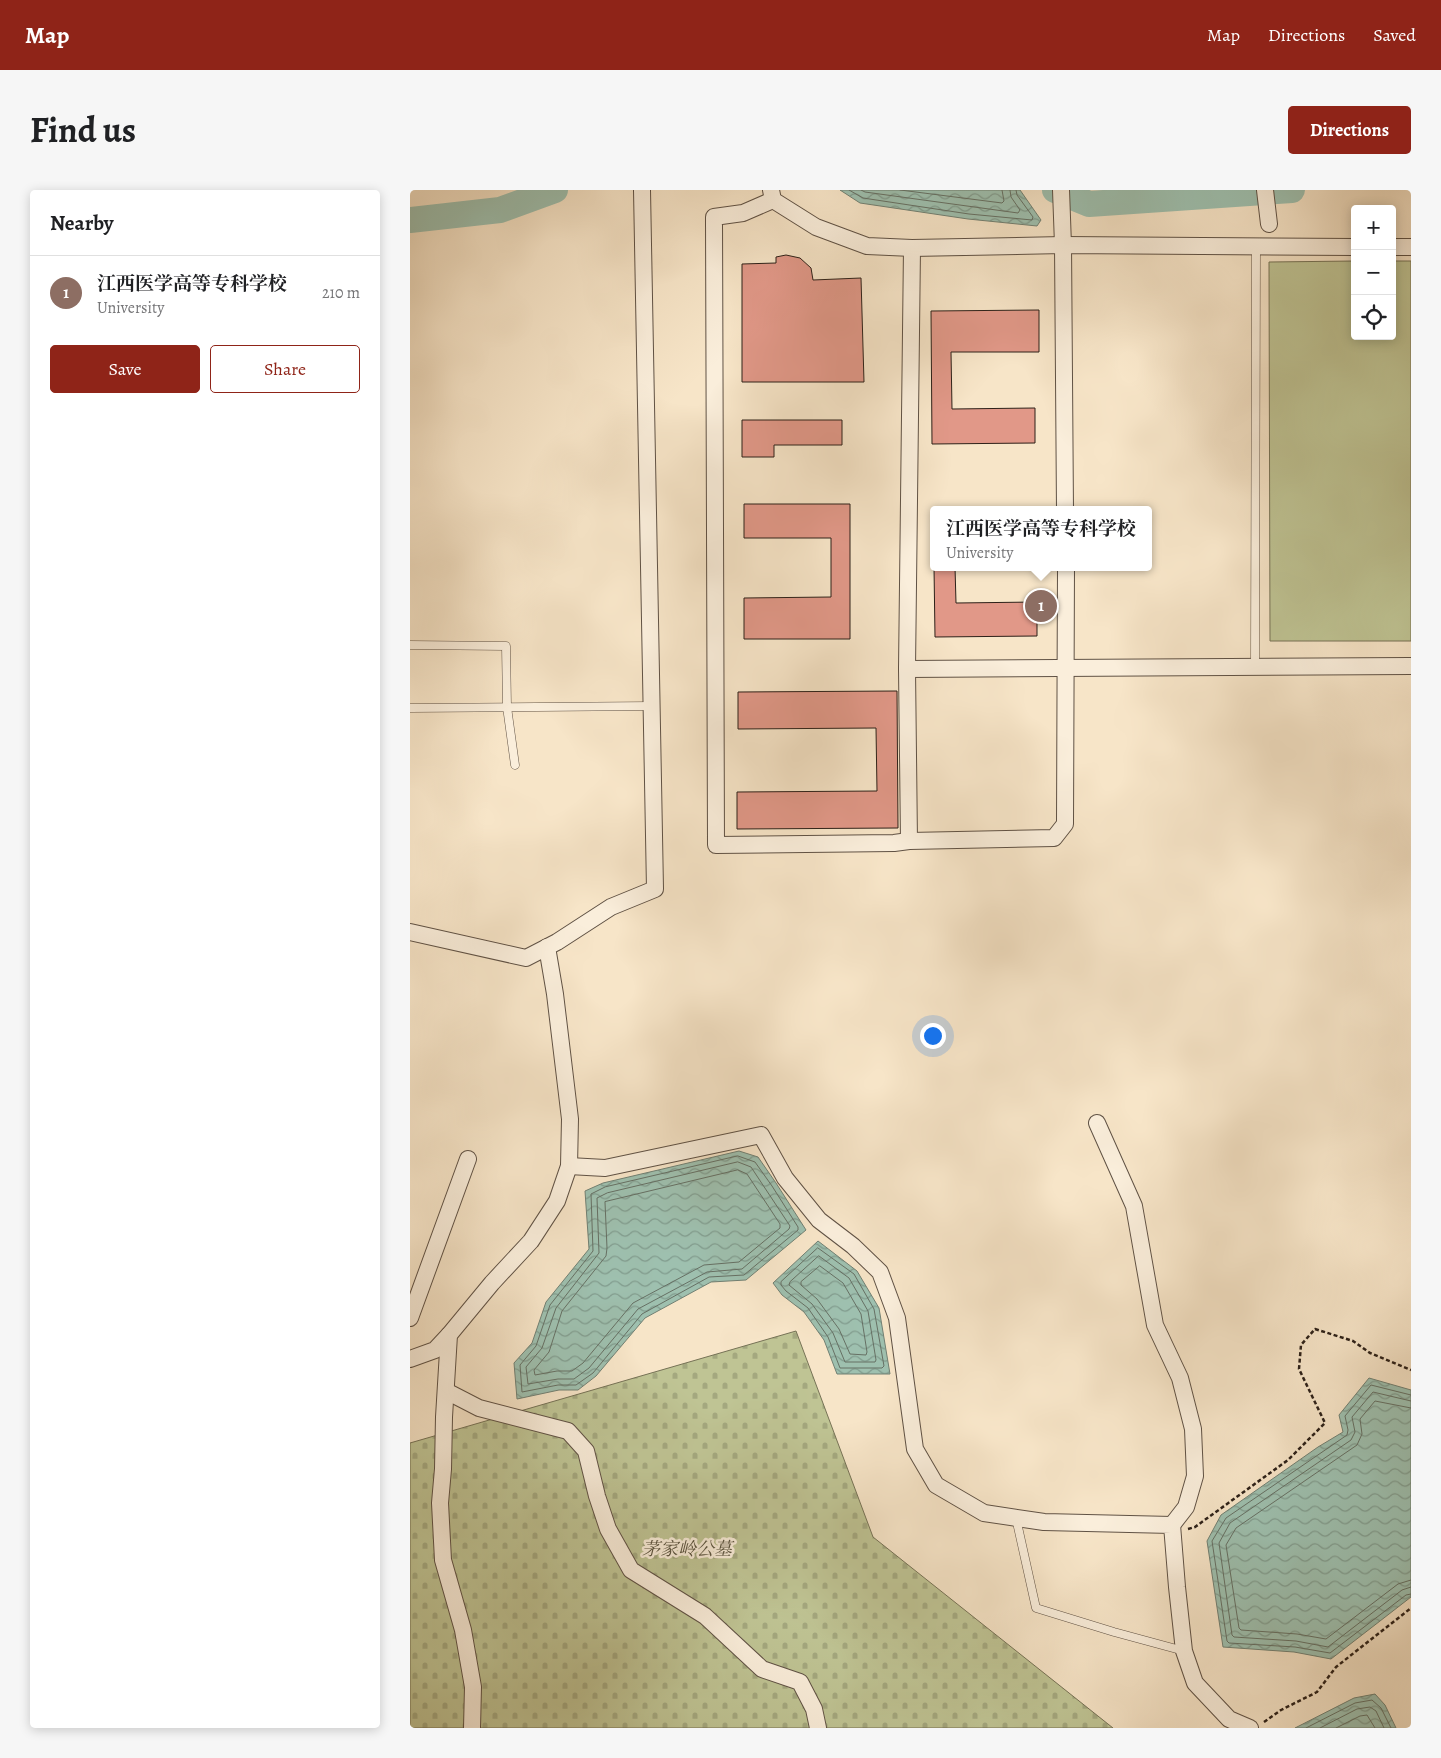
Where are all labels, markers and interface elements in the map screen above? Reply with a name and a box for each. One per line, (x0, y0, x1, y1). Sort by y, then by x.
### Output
text: Map (25, 19, 69, 51)
text: Map (1207, 23, 1240, 47)
text: Directions (1268, 23, 1345, 47)
text: Saved (1373, 23, 1416, 47)
text: Find us (30, 106, 136, 154)
button: Directions (1288, 106, 1411, 154)
map controls (1351, 205, 1396, 340)
button: + (1351, 205, 1396, 250)
text: Nearby (50, 209, 113, 237)
button: − (1351, 250, 1396, 295)
text: 江西医学高等专科学校 (97, 271, 287, 297)
text: 1 (63, 282, 69, 304)
text: 210 m (322, 282, 360, 304)
button: locate (1351, 295, 1396, 340)
text: University (97, 297, 164, 319)
button: Save (50, 345, 200, 393)
button: Share (210, 345, 360, 393)
popup (930, 506, 1152, 571)
text: 江西医学高等专科学校 (946, 516, 1136, 542)
text: University (946, 542, 1013, 564)
pin: 1 (1025, 587, 1057, 625)
your location (920, 1023, 946, 1049)
park label: 茅家岭公墓 (642, 1537, 735, 1561)

